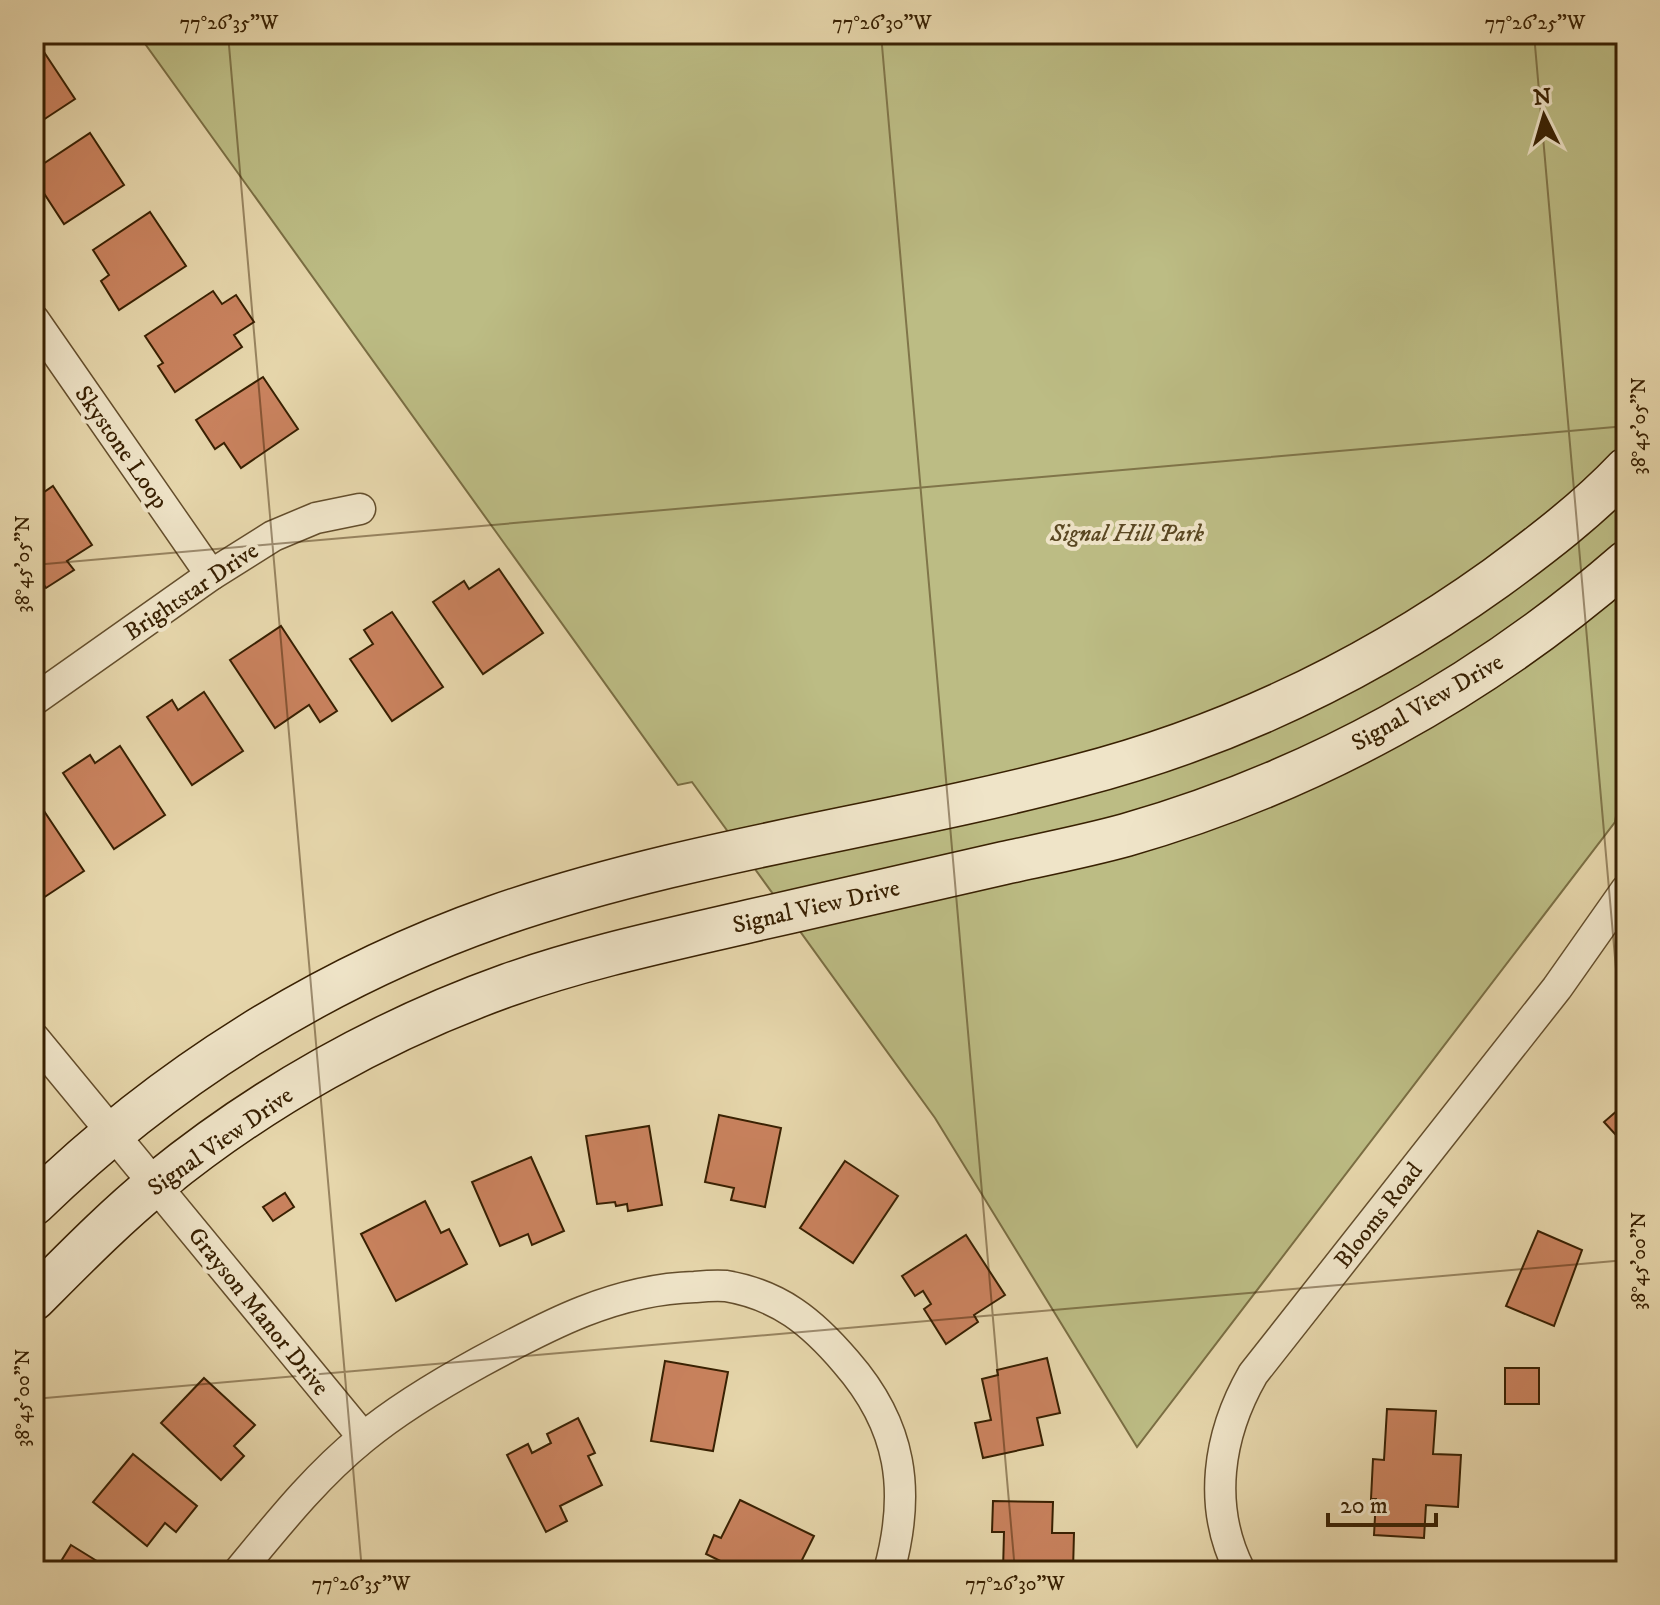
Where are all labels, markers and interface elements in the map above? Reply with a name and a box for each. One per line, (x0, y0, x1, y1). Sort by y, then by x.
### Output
text: 77°26'35"W (180, 11, 279, 36)
text: 77°26'30"W (832, 11, 932, 36)
text: 77°26'25"W (1485, 11, 1586, 36)
north arrow (1504, 76, 1584, 156)
text: N (1532, 83, 1553, 112)
text: 38°45'05"N (1627, 377, 1652, 475)
street label: Skystone Loop (68, 380, 175, 515)
text: 38°45'05"N (11, 515, 36, 613)
park label: Signal Hill Park (1049, 519, 1204, 549)
street label: Brightstar Drive (119, 536, 264, 648)
street label: Signal View Drive (1346, 647, 1509, 759)
street label: Signal View Drive (730, 873, 903, 941)
street label: Signal View Drive (142, 1081, 299, 1203)
street label: Blooms Road (1328, 1157, 1430, 1275)
text: 38°45'00"N (1627, 1212, 1652, 1310)
street label: Grayson Manor Drive (181, 1221, 335, 1402)
text: 38°45'00"N (11, 1349, 36, 1447)
scale bar (1328, 1477, 1436, 1527)
text: 20 m (1340, 1491, 1388, 1521)
text: 77°26'35"W (312, 1572, 411, 1597)
text: 77°26'30"W (965, 1572, 1065, 1597)

